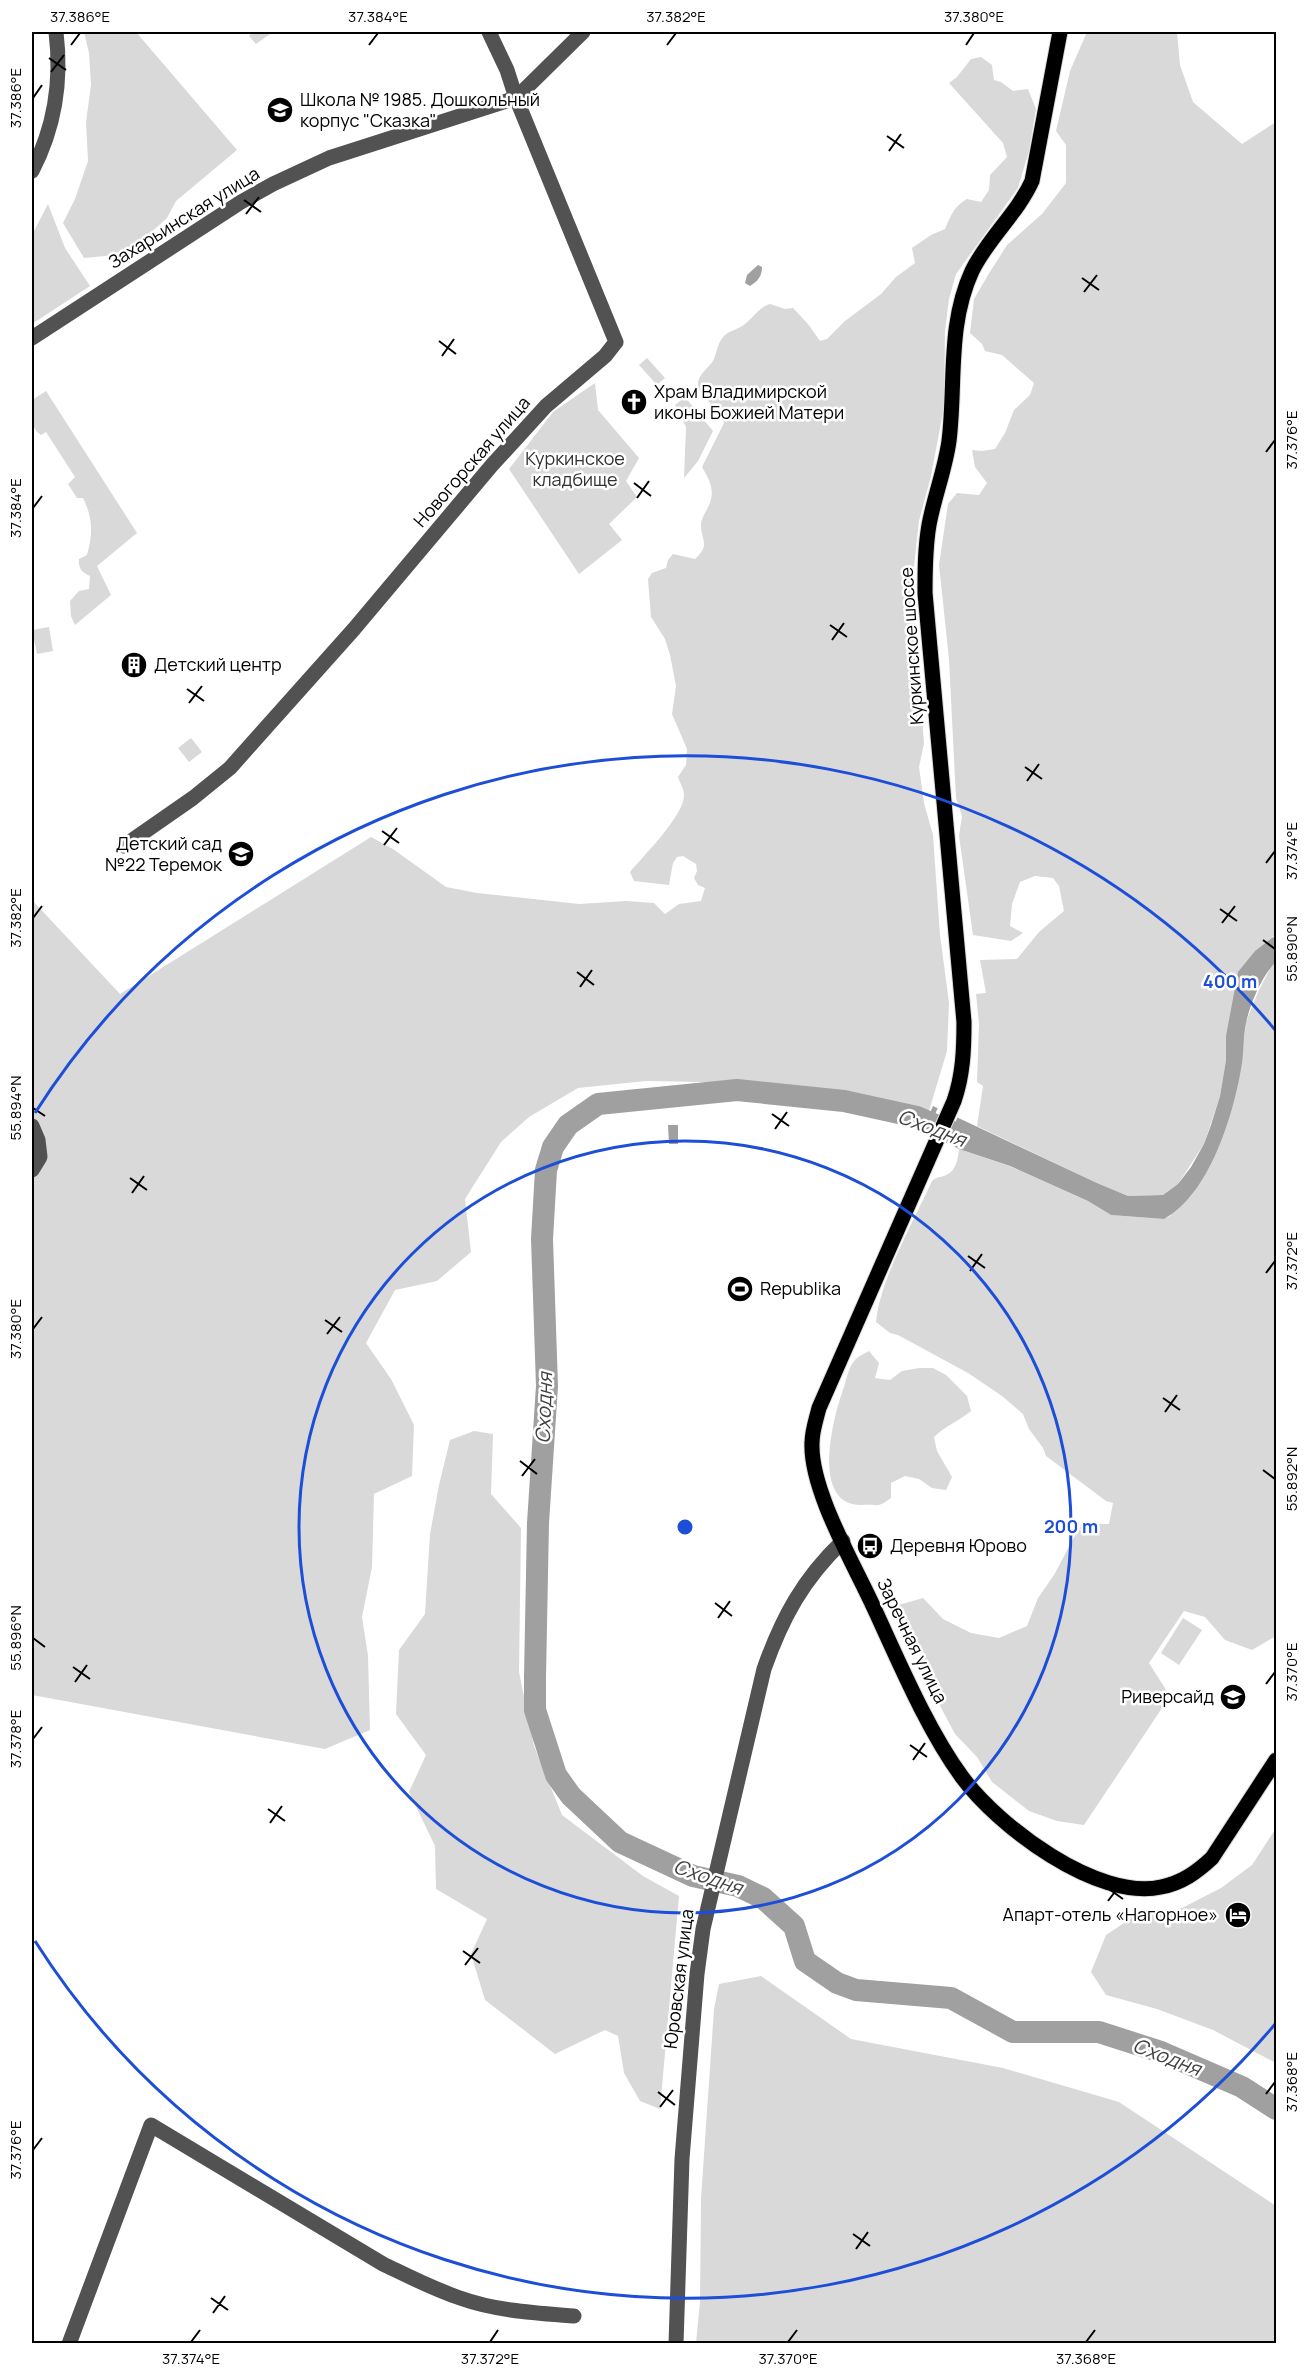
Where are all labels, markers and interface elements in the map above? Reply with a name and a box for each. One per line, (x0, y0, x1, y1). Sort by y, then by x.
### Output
text: 37.386°E (50, 6, 110, 27)
text: 37.384°E (348, 6, 408, 27)
text: 37.382°E (646, 6, 706, 27)
text: 37.380°E (944, 6, 1004, 27)
text: 37.386°E (5, 68, 26, 128)
place label: Школа № 1985. Дошкольный корпус "Сказка" (300, 87, 540, 132)
school or university icon: Школа № 1985. Дошкольный корпус "Сказка" (265, 95, 295, 125)
street label: Захарьинская улица (103, 161, 264, 273)
place label: Храм Владимирской иконы Божией Матери (654, 379, 844, 424)
church icon: Храм Владимирской иконы Божией Матери (619, 387, 649, 417)
street label: Новогорская улица (408, 391, 535, 532)
text: 37.376°E (1281, 410, 1302, 470)
park label: Куркинское кладбище (525, 446, 625, 491)
text: 37.384°E (5, 478, 26, 538)
street label: Куркинское шоссе (894, 567, 928, 726)
building icon: Детский центр (119, 650, 149, 680)
place label: Детский центр (154, 652, 282, 676)
text: 37.374°E (1281, 822, 1302, 880)
place label: Детский сад №22 Теремок (105, 831, 223, 876)
school or university icon: Детский сад №22 Теремок (226, 839, 256, 869)
text: 37.382°E (5, 888, 26, 948)
text: 55.890°N (1281, 916, 1302, 982)
text: 400 m (1203, 969, 1257, 993)
text: 55.894°N (5, 1075, 26, 1141)
water label: Сходня (894, 1102, 972, 1154)
text: 37.372°E (1281, 1232, 1302, 1290)
sports icon: Republika (725, 1274, 755, 1304)
place label: Republika (760, 1276, 841, 1300)
text: 37.380°E (5, 1299, 26, 1359)
water label: Сходня (529, 1370, 558, 1444)
text: 55.892°N (1281, 1447, 1302, 1511)
text: 200 m (1044, 1514, 1098, 1538)
centre of rings (675, 1517, 695, 1537)
bus stop icon: Деревня Юрово (855, 1531, 885, 1561)
place label: Деревня Юрово (890, 1533, 1027, 1557)
street label: Заречная улица (872, 1574, 954, 1707)
text: 55.896°N (5, 1605, 26, 1671)
text: 37.370°E (1281, 1643, 1302, 1701)
school or university icon: Риверсайд (1218, 1682, 1248, 1712)
place label: Риверсайд (1121, 1684, 1214, 1708)
text: 37.378°E (5, 1710, 26, 1768)
water label: Сходня (670, 1852, 748, 1902)
hotel icon: Апарт-отель «Нагорное» (1223, 1900, 1253, 1930)
place label: Апарт-отель «Нагорное» (1002, 1902, 1218, 1926)
street label: Юровская улица (658, 1908, 698, 2050)
water label: Сходня (1129, 2031, 1207, 2083)
text: 37.368°E (1281, 2052, 1302, 2112)
text: 37.376°E (5, 2120, 26, 2180)
text: 37.374°E (162, 2348, 220, 2369)
text: 37.372°E (461, 2348, 519, 2369)
text: 37.370°E (759, 2348, 817, 2369)
text: 37.368°E (1056, 2348, 1116, 2369)

